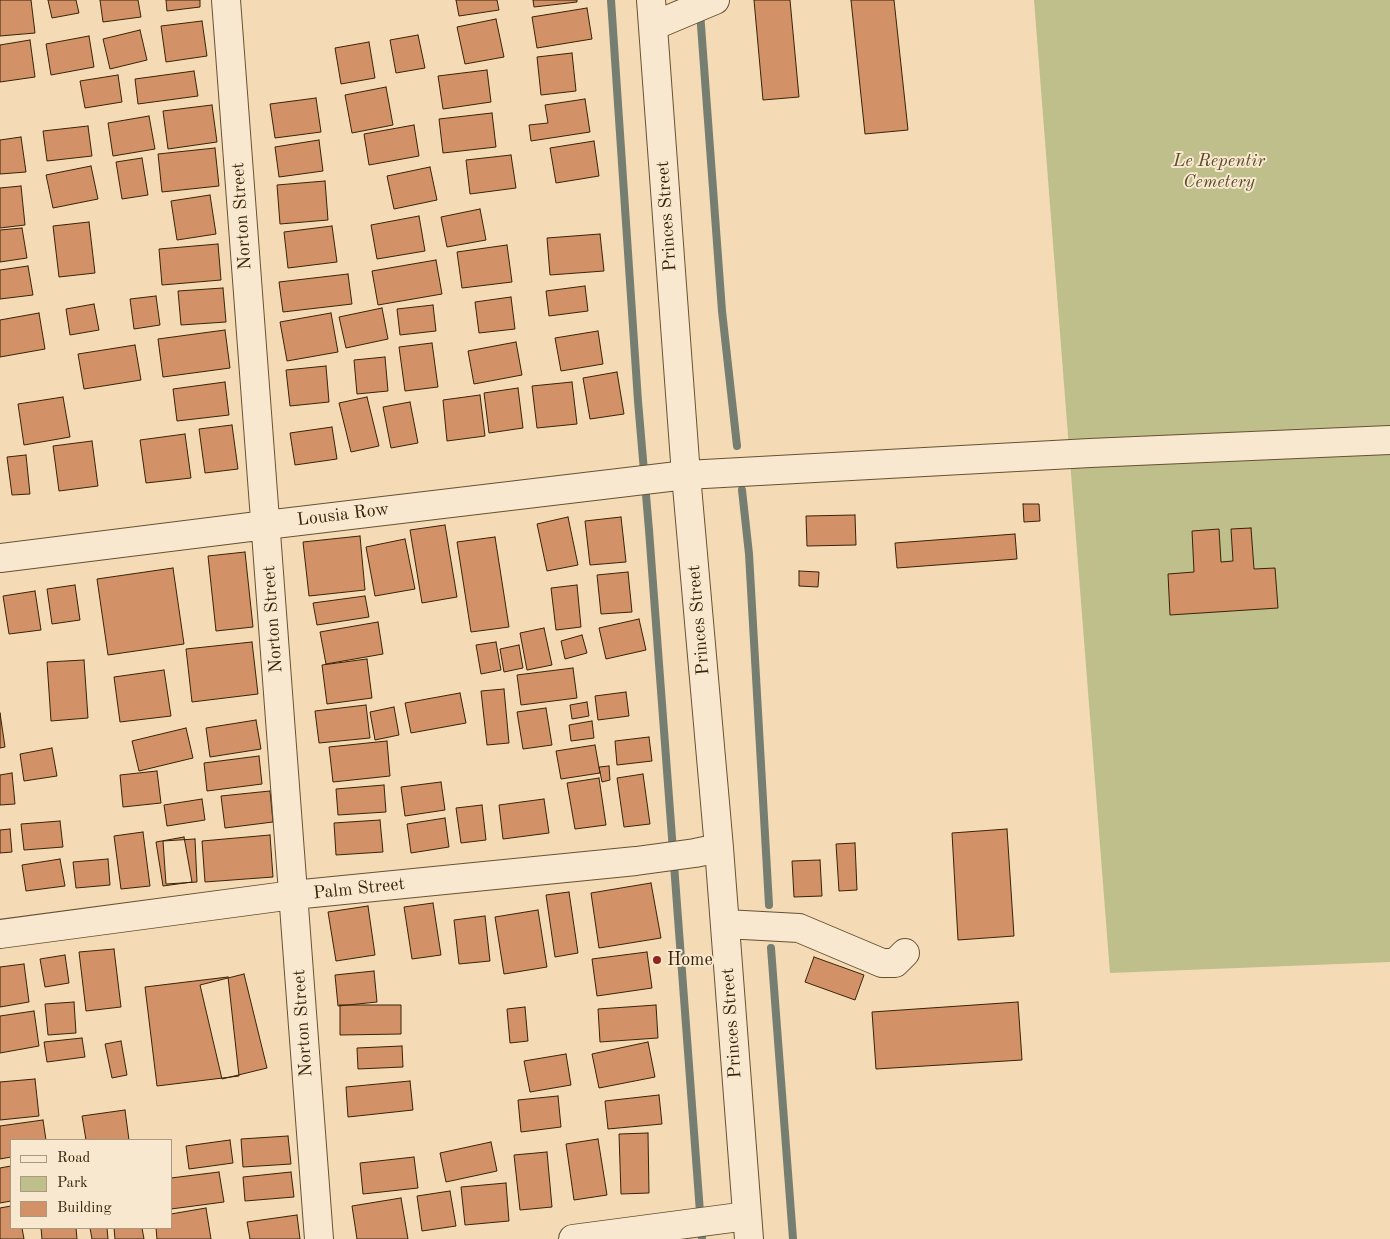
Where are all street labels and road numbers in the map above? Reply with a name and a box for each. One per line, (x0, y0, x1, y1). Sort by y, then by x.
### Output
street label: Princes Street (652, 160, 682, 272)
street label: Norton Street (227, 161, 257, 271)
street label: Lousia Row (296, 499, 390, 531)
street label: Norton Street (258, 564, 288, 674)
street label: Princes Street (683, 564, 715, 676)
street label: Palm Street (312, 873, 406, 905)
street label: Princes Street (717, 967, 747, 1079)
street label: Norton Street (288, 968, 318, 1078)

